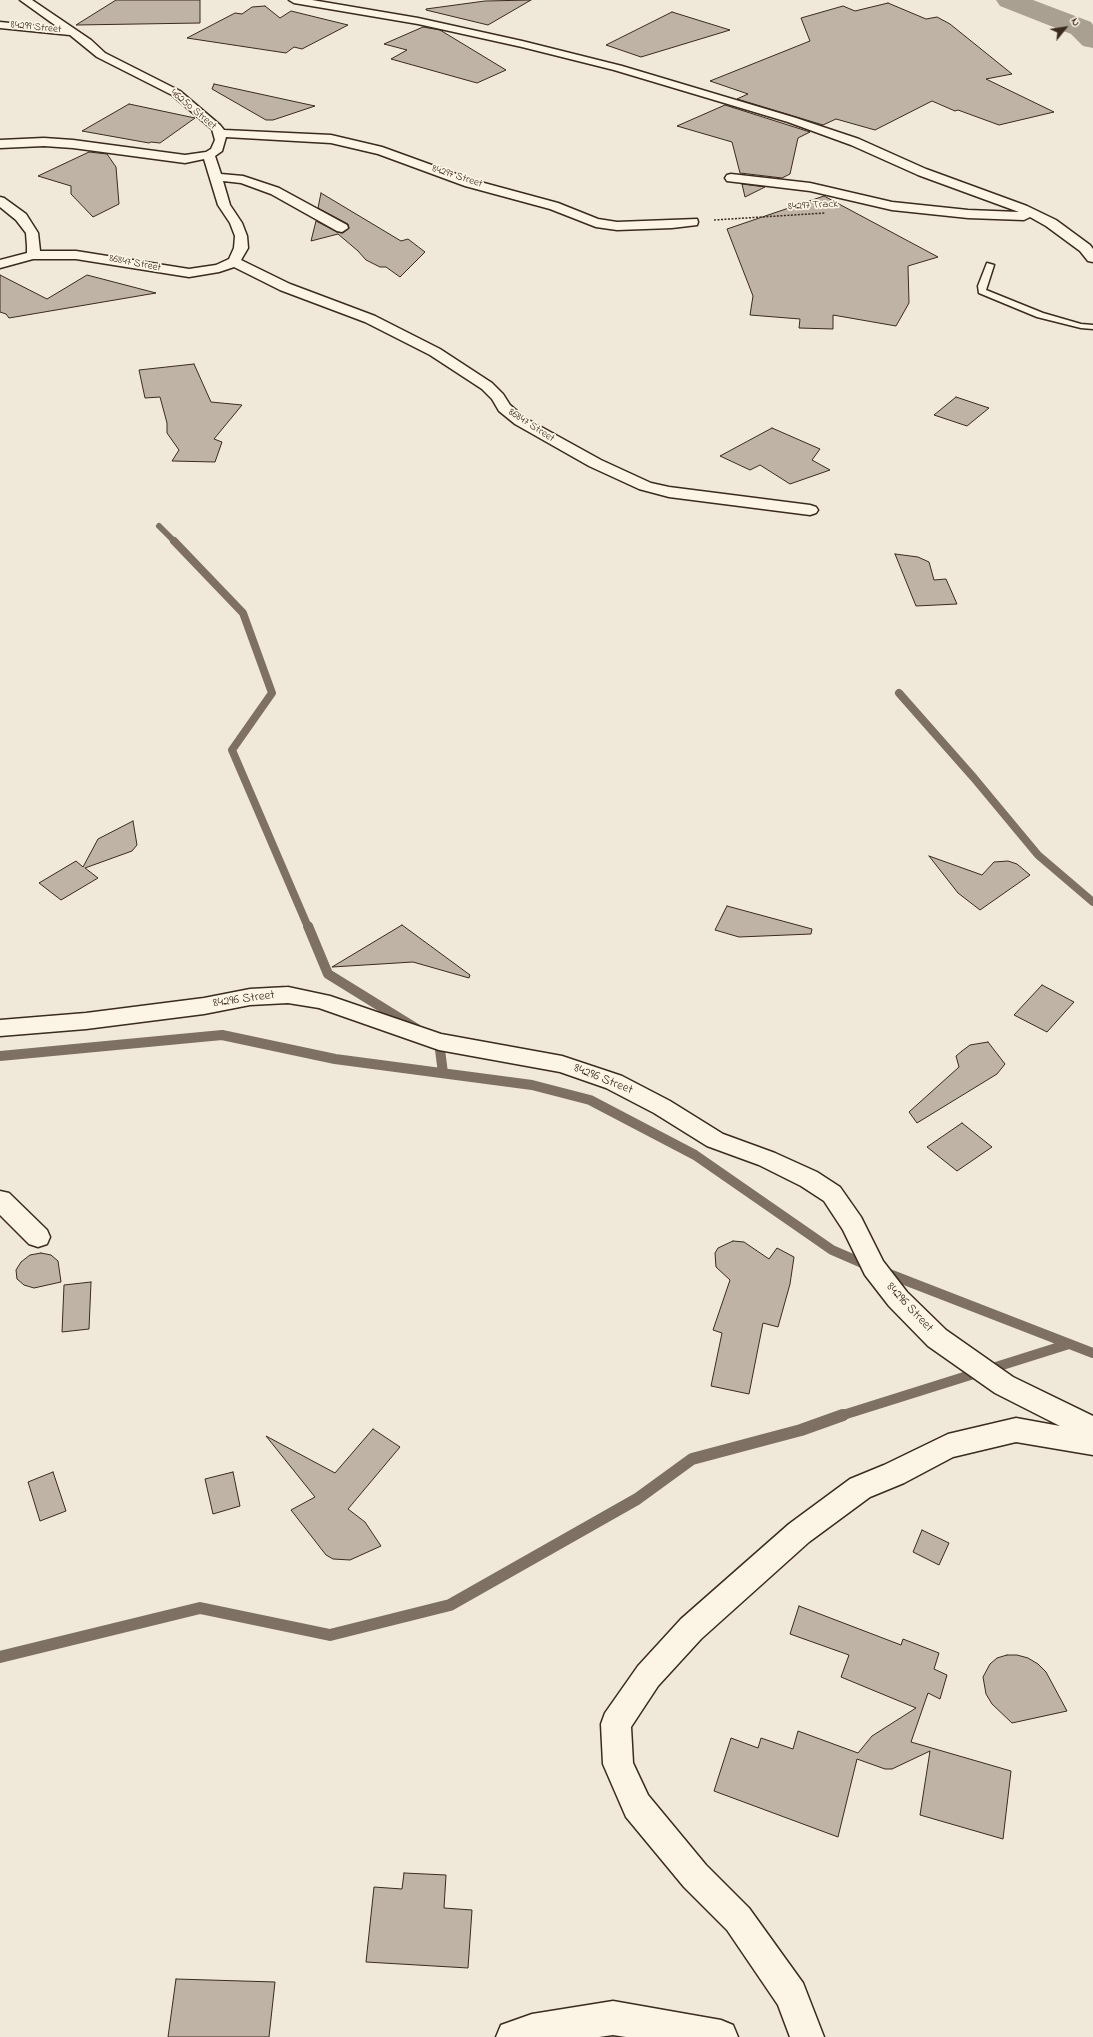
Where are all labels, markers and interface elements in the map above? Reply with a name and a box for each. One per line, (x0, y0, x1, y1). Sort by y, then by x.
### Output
north arrow (1045, 8, 1085, 48)
text: N (1067, 15, 1084, 29)
street label: 84299 Street (10, 19, 62, 37)
street label: 46250 Street (167, 87, 219, 133)
street label: 84297 Street (430, 163, 484, 191)
street label: 84297 Track (788, 198, 838, 214)
street label: 86847 Street (108, 253, 162, 275)
street label: 86847 Street (505, 406, 557, 446)
street label: 84296 Street (212, 988, 276, 1012)
street label: 84296 Street (571, 1061, 635, 1099)
street label: 84296 Street (882, 1280, 936, 1336)

